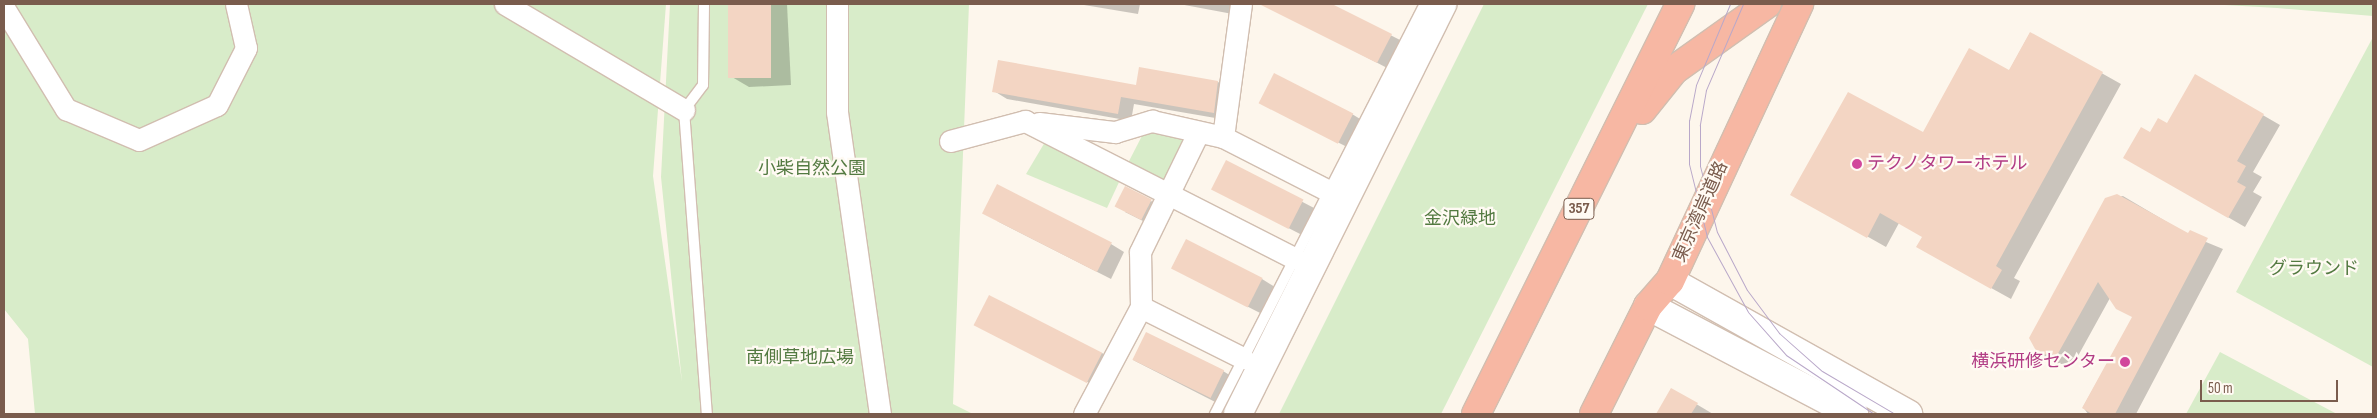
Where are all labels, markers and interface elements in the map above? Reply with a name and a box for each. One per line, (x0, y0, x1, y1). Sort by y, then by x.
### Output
place label: テクノタワーホテル (1867, 153, 2029, 175)
park label: 小柴自然公園 (758, 158, 866, 180)
street label: 東京湾岸道路 (1669, 158, 1733, 266)
marker: テクノタワーホテル (1851, 158, 1863, 170)
road number: 357 (1563, 195, 1595, 222)
park label: 金沢緑地 (1424, 208, 1496, 230)
park label: グラウンド (2269, 258, 2359, 280)
park label: 南側草地広場 (746, 347, 854, 369)
place label: 横浜研修センター (1971, 351, 2115, 373)
marker: 横浜研修センター (2119, 356, 2131, 368)
scale bar (2202, 370, 2340, 402)
text: 50 m (2208, 379, 2233, 398)

